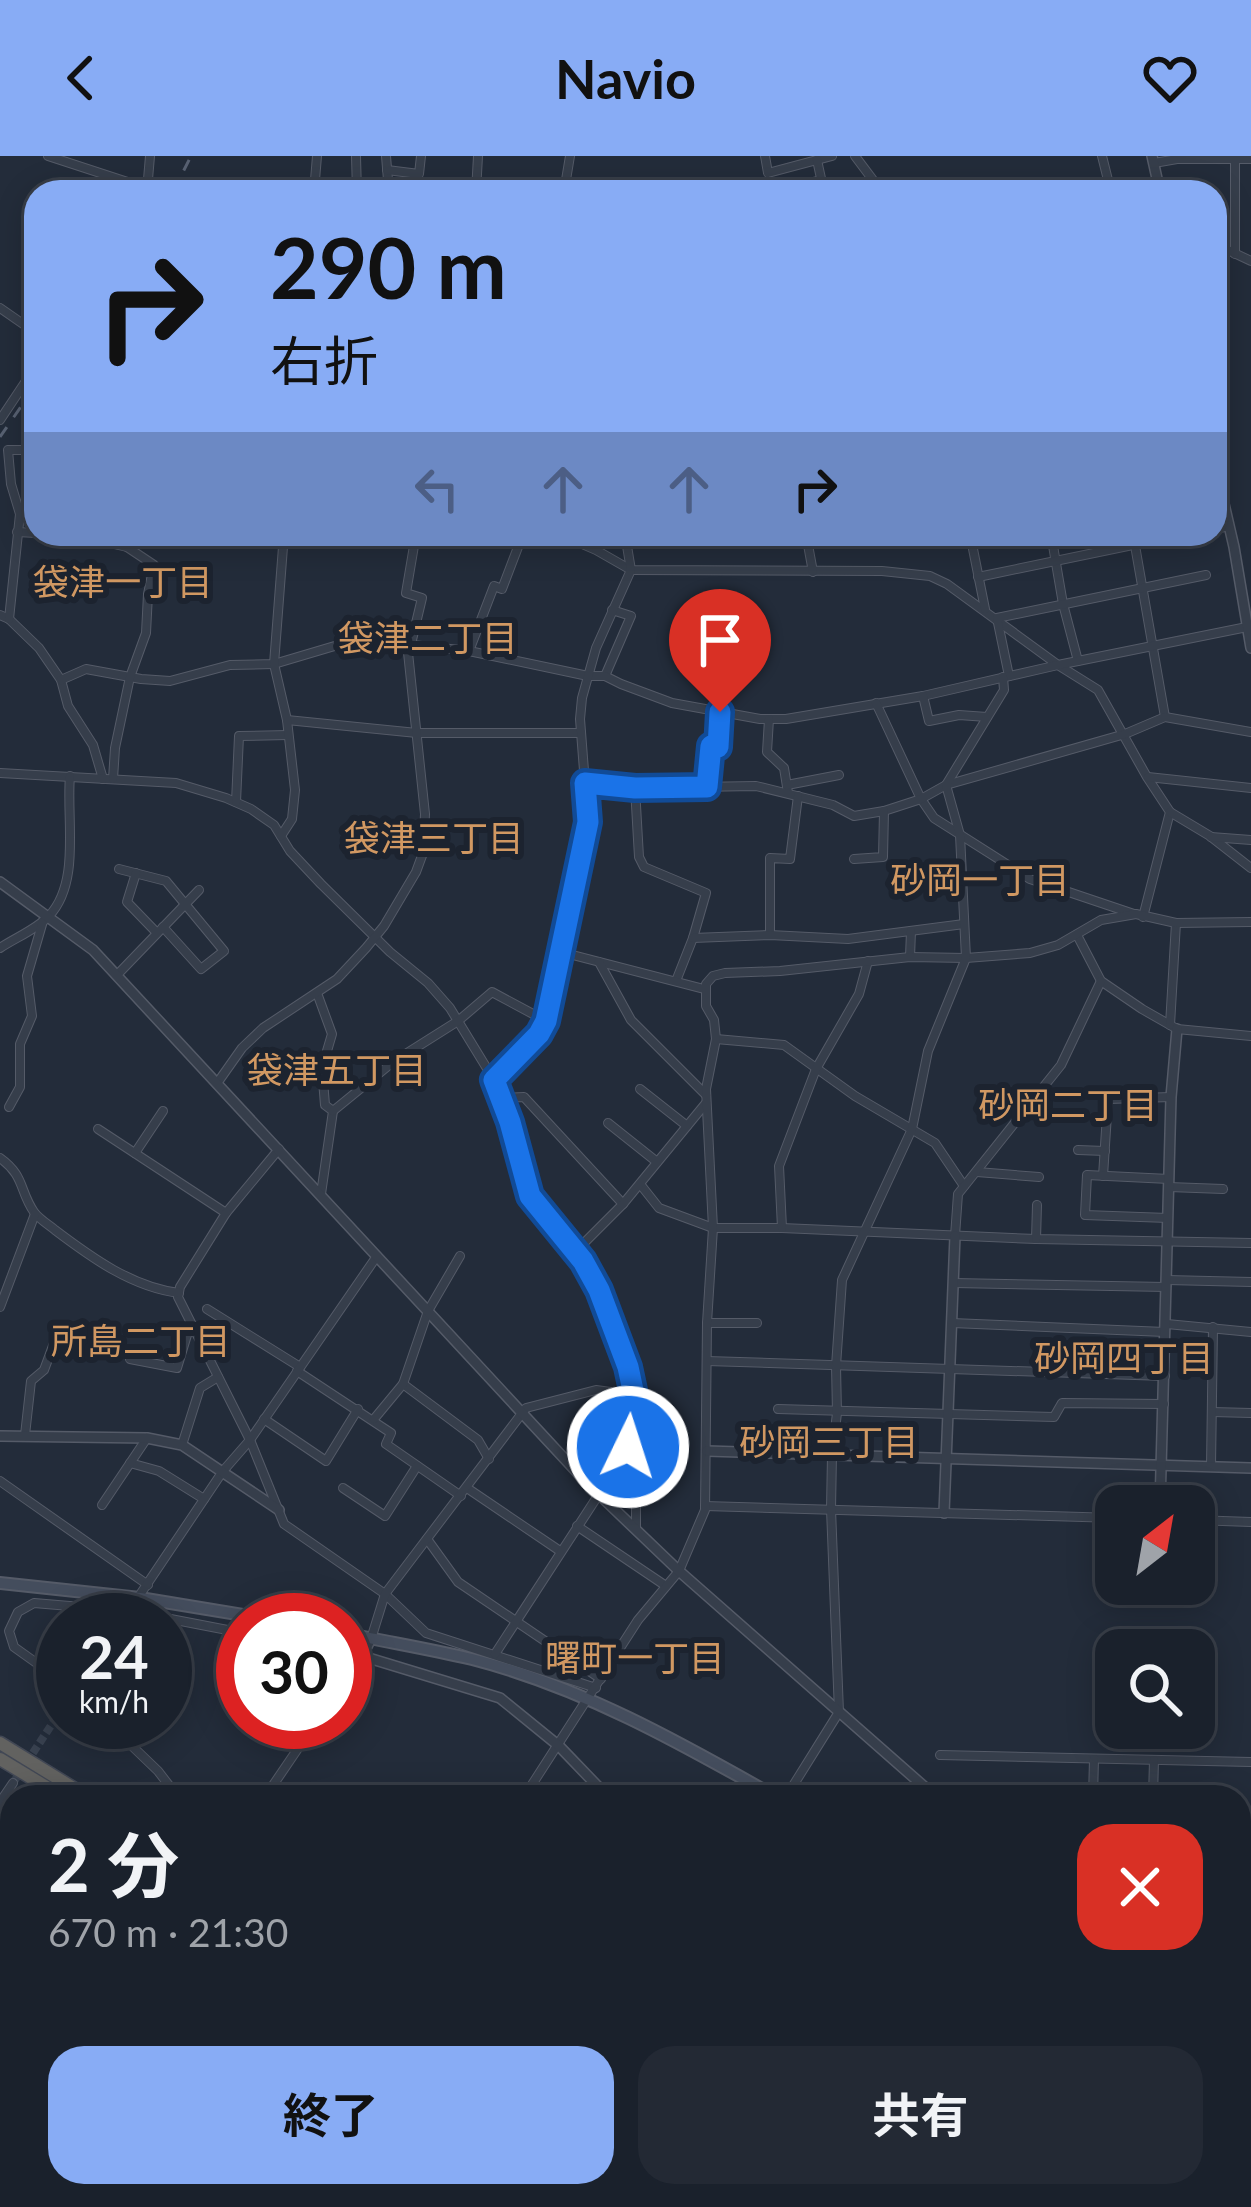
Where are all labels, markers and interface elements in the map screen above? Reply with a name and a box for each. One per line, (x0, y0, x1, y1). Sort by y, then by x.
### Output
icon: back (48, 45, 114, 111)
icon: heart (1137, 45, 1203, 111)
text: Navio (555, 46, 696, 111)
text: 290 m (270, 216, 507, 317)
icon: right (72, 228, 228, 384)
text: 右折 (270, 328, 378, 393)
icon: left (404, 456, 470, 522)
icon: ahead (530, 456, 596, 522)
icon: ahead (656, 456, 722, 522)
icon: right (782, 456, 848, 522)
district label: 袋津一丁目 (33, 559, 213, 603)
pin (669, 589, 771, 712)
icon: arrive (687, 607, 753, 673)
district label: 袋津二丁目 (338, 615, 518, 659)
district label: 袋津三丁目 (344, 815, 524, 859)
district label: 砂岡一丁目 (890, 857, 1070, 901)
district label: 袋津五丁目 (247, 1047, 427, 1091)
district label: 砂岡二丁目 (978, 1082, 1158, 1126)
district label: 所島二丁目 (51, 1318, 231, 1362)
district label: 砂岡四丁目 (1034, 1335, 1214, 1379)
position arrow (565, 1384, 691, 1510)
district label: 砂岡三丁目 (739, 1419, 919, 1463)
north arrow (1095, 1485, 1215, 1605)
map controls (1095, 1485, 1215, 1749)
speed limit sign: 30 (216, 1593, 372, 1749)
text: 24 (79, 1620, 149, 1692)
button: search (1095, 1629, 1215, 1749)
district label: 曙町一丁目 (545, 1635, 725, 1679)
text: km/h (79, 1683, 149, 1719)
text: 2 分 (48, 1821, 179, 1907)
button: close (1077, 1824, 1203, 1950)
text: 670 m · 21:30 (48, 1909, 288, 1955)
button: 終了 (48, 2046, 614, 2184)
button: 共有 (638, 2046, 1203, 2184)

